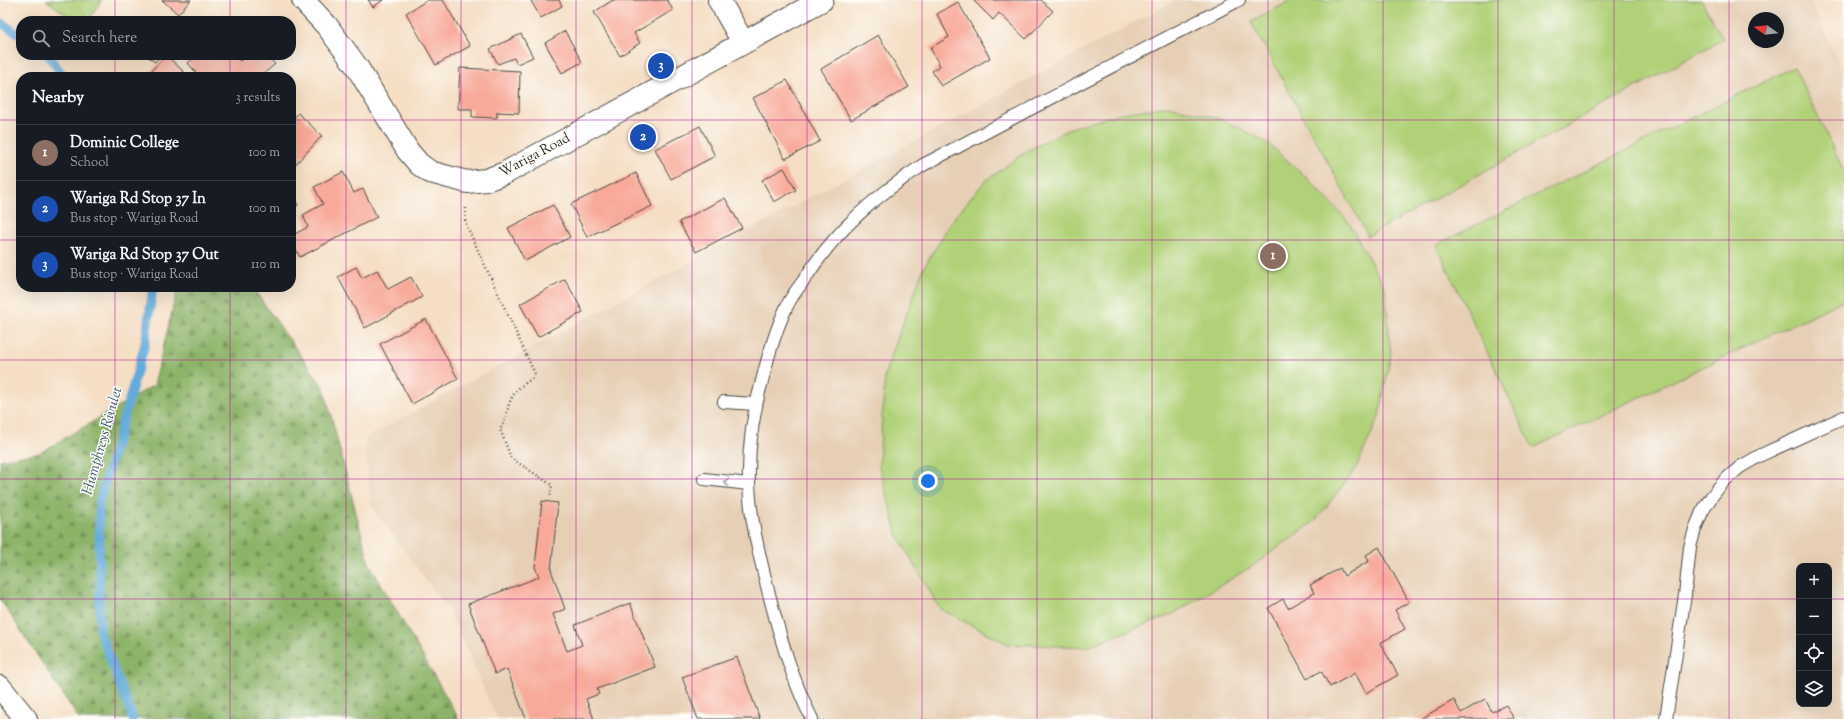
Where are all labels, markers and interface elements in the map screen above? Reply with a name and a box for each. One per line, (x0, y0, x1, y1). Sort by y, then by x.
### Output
north arrow (1748, 12, 1784, 48)
search box (16, 16, 296, 60)
icon: search (30, 27, 52, 49)
text: Search here (62, 28, 137, 49)
pin: 3 (648, 51, 674, 81)
text: Nearby (32, 86, 84, 110)
text: 3 results (235, 89, 280, 107)
pin: 2 (630, 122, 656, 152)
street label: Wariga Road (496, 129, 574, 183)
text: Dominic College (70, 133, 179, 154)
text: 1 (43, 144, 47, 162)
text: 100 m (248, 144, 280, 162)
text: School (70, 154, 109, 172)
text: Wariga Rd Stop 37 In (70, 189, 206, 210)
text: 2 (42, 200, 48, 218)
text: 100 m (248, 200, 280, 218)
text: Bus stop · Wariga Road (70, 210, 198, 228)
pin: 1 (1260, 241, 1286, 271)
text: Wariga Rd Stop 37 Out (70, 245, 219, 266)
text: 3 (42, 256, 48, 274)
text: 110 m (251, 256, 280, 274)
text: Bus stop · Wariga Road (70, 266, 198, 284)
water label: Humphreys Rivulet (78, 384, 129, 497)
your location (918, 471, 938, 491)
one-way arrow (723, 477, 729, 486)
map controls (1796, 563, 1832, 707)
button: + (1796, 563, 1832, 599)
button: − (1796, 599, 1832, 635)
button: locate (1796, 635, 1832, 671)
button: layers (1796, 671, 1832, 707)

